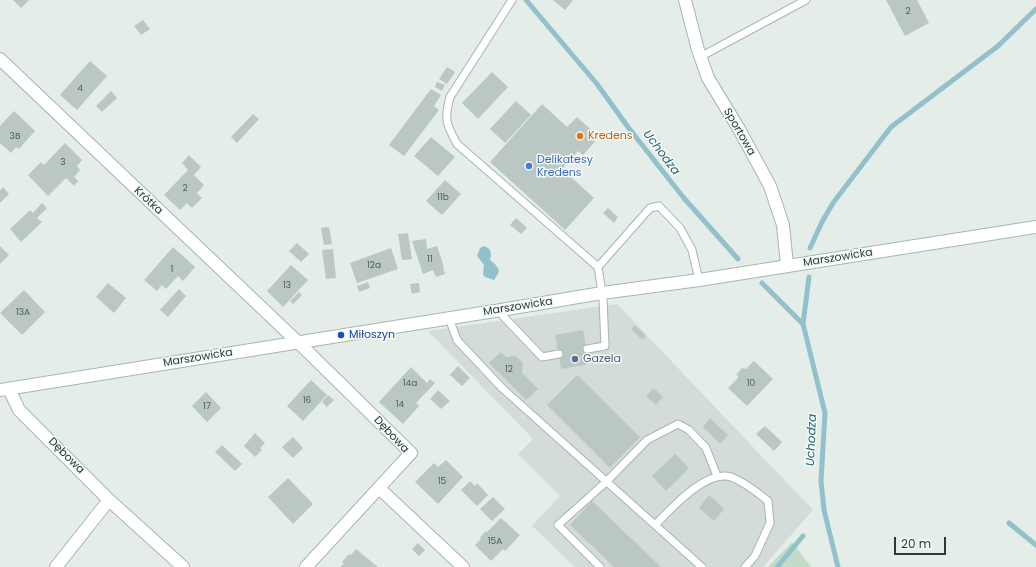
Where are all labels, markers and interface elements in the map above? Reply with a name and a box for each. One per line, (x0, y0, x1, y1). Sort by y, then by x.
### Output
house number: 2 (905, 7, 911, 17)
house number: 4 (77, 84, 83, 94)
street label: Sportowa (720, 106, 758, 158)
water label: Uchodza (639, 128, 683, 178)
place label: Kredens (588, 129, 633, 143)
marker: Kredens (575, 131, 585, 141)
house number: 3B (10, 132, 20, 142)
place label: Delikatesy Kredens (537, 153, 593, 179)
house number: 3 (60, 158, 66, 168)
marker: Delikatesy Kredens (524, 161, 534, 171)
street label: Krótka (131, 184, 165, 218)
house number: 2 (182, 184, 188, 194)
house number: 11b (437, 193, 449, 203)
street label: Marszowicka (802, 246, 874, 270)
house number: 11 (427, 255, 433, 265)
house number: 12a (367, 261, 381, 271)
house number: 1 (171, 265, 173, 275)
house number: 13 (283, 281, 291, 291)
street label: Marszowicka (482, 295, 554, 319)
house number: 13A (16, 308, 30, 318)
place label: Miłoszyn (349, 328, 395, 342)
marker: Miłoszyn (336, 330, 346, 340)
street label: Marszowicka (162, 346, 234, 370)
place label: Gazela (583, 352, 621, 366)
marker: Gazela (570, 354, 580, 364)
house number: 12 (505, 365, 513, 375)
house number: 14a (403, 379, 417, 389)
house number: 10 (747, 379, 755, 389)
house number: 16 (303, 396, 311, 406)
house number: 14 (396, 400, 404, 410)
house number: 17 (203, 402, 211, 412)
street label: Dębowa (371, 414, 411, 456)
water label: Uchodza (804, 414, 820, 466)
street label: Dębowa (45, 435, 87, 477)
house number: 15 (438, 477, 446, 487)
scale bar (896, 529, 948, 555)
text: 20 m (901, 535, 931, 552)
house number: 15A (488, 537, 502, 547)

